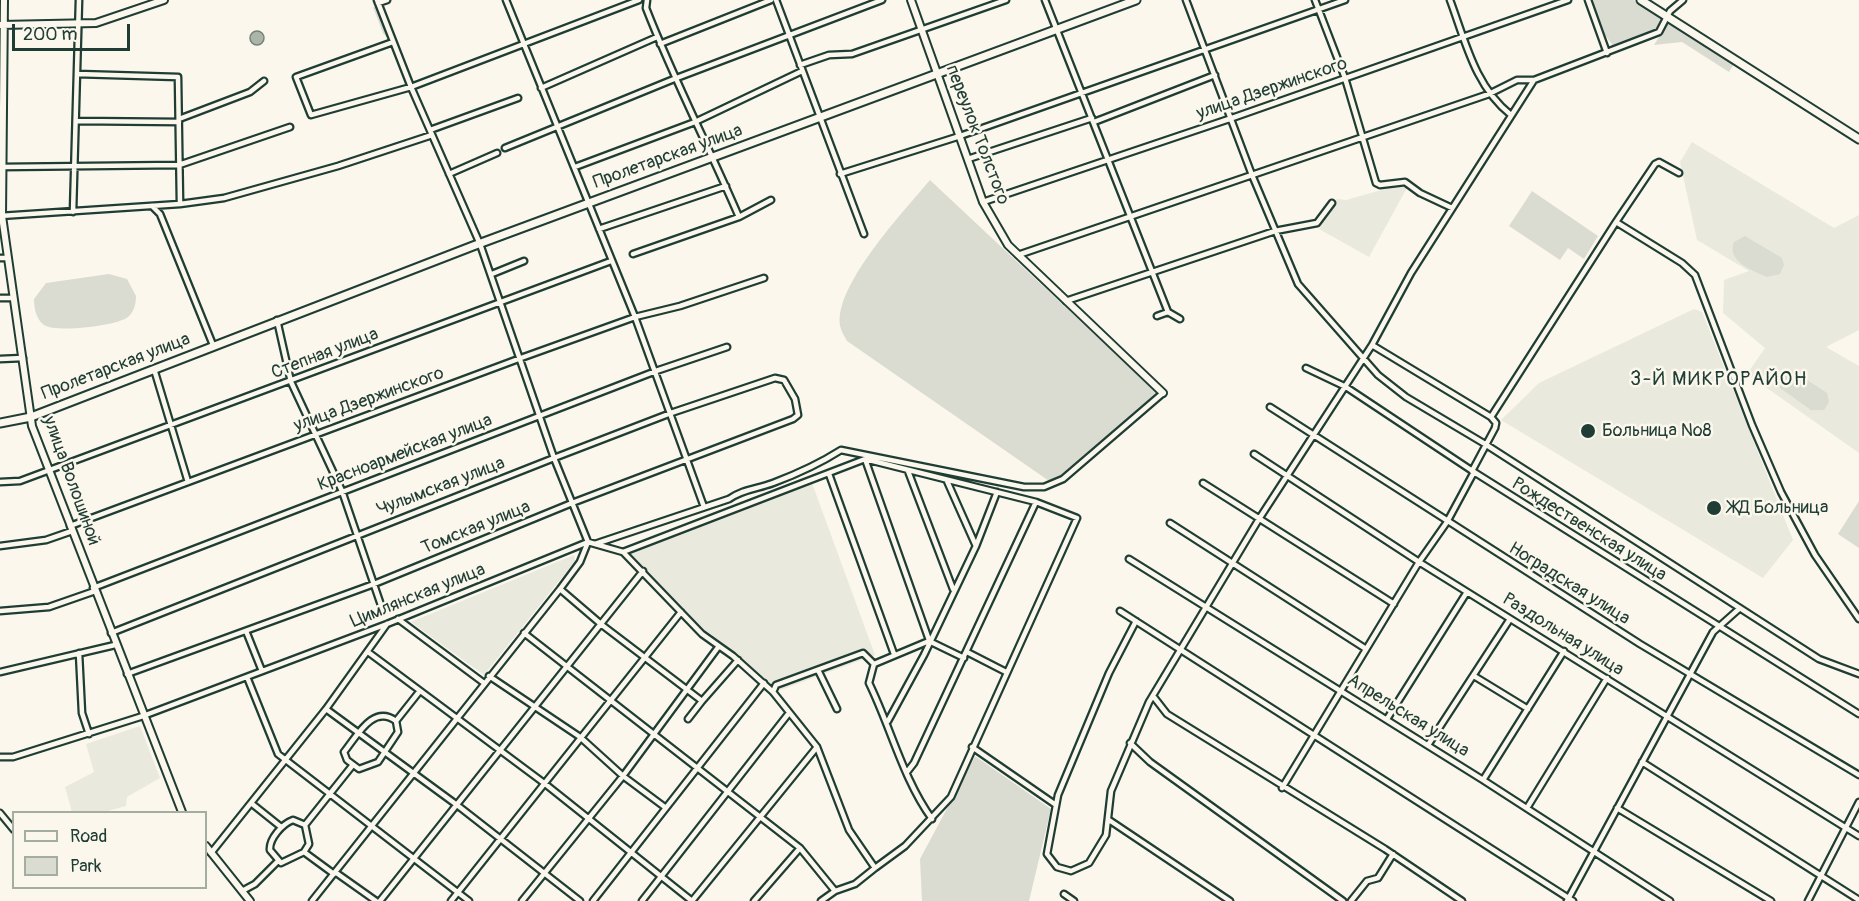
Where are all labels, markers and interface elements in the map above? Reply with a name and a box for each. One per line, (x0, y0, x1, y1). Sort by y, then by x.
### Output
scale bar (15, 12, 134, 50)
text: 200 m (23, 23, 78, 46)
street label: улица Дзержинского (1194, 53, 1350, 125)
street label: переулок Толстого (940, 62, 1014, 208)
street label: Пролетарская улица (590, 120, 746, 194)
street label: Степная улица (269, 324, 381, 384)
street label: Пролетарская улица (39, 329, 193, 405)
street label: улица Дзержинского (291, 363, 447, 437)
district label: 3-Й МИКРОРАЙОН (1630, 368, 1808, 392)
street label: Красноармейская улица (315, 410, 495, 496)
street label: улица Волошиной (38, 414, 104, 548)
place label: Больница №8 (1602, 420, 1712, 442)
marker: Больница №8 (1579, 422, 1597, 440)
street label: Чулымская улица (374, 453, 508, 521)
street label: Рождественская улица (1508, 474, 1670, 586)
street label: Томская улица (418, 496, 534, 560)
place label: ЖД Больница (1728, 497, 1828, 519)
marker: ЖД Больница (1705, 499, 1723, 517)
street label: Ноградская улица (1504, 538, 1634, 630)
street label: Цимлянская улица (347, 559, 489, 633)
street label: Раздольная улица (1498, 589, 1628, 681)
street label: Апрельская улица (1343, 670, 1473, 762)
legend (12, 811, 207, 889)
text: Road (70, 825, 107, 848)
text: Park (70, 855, 102, 878)

